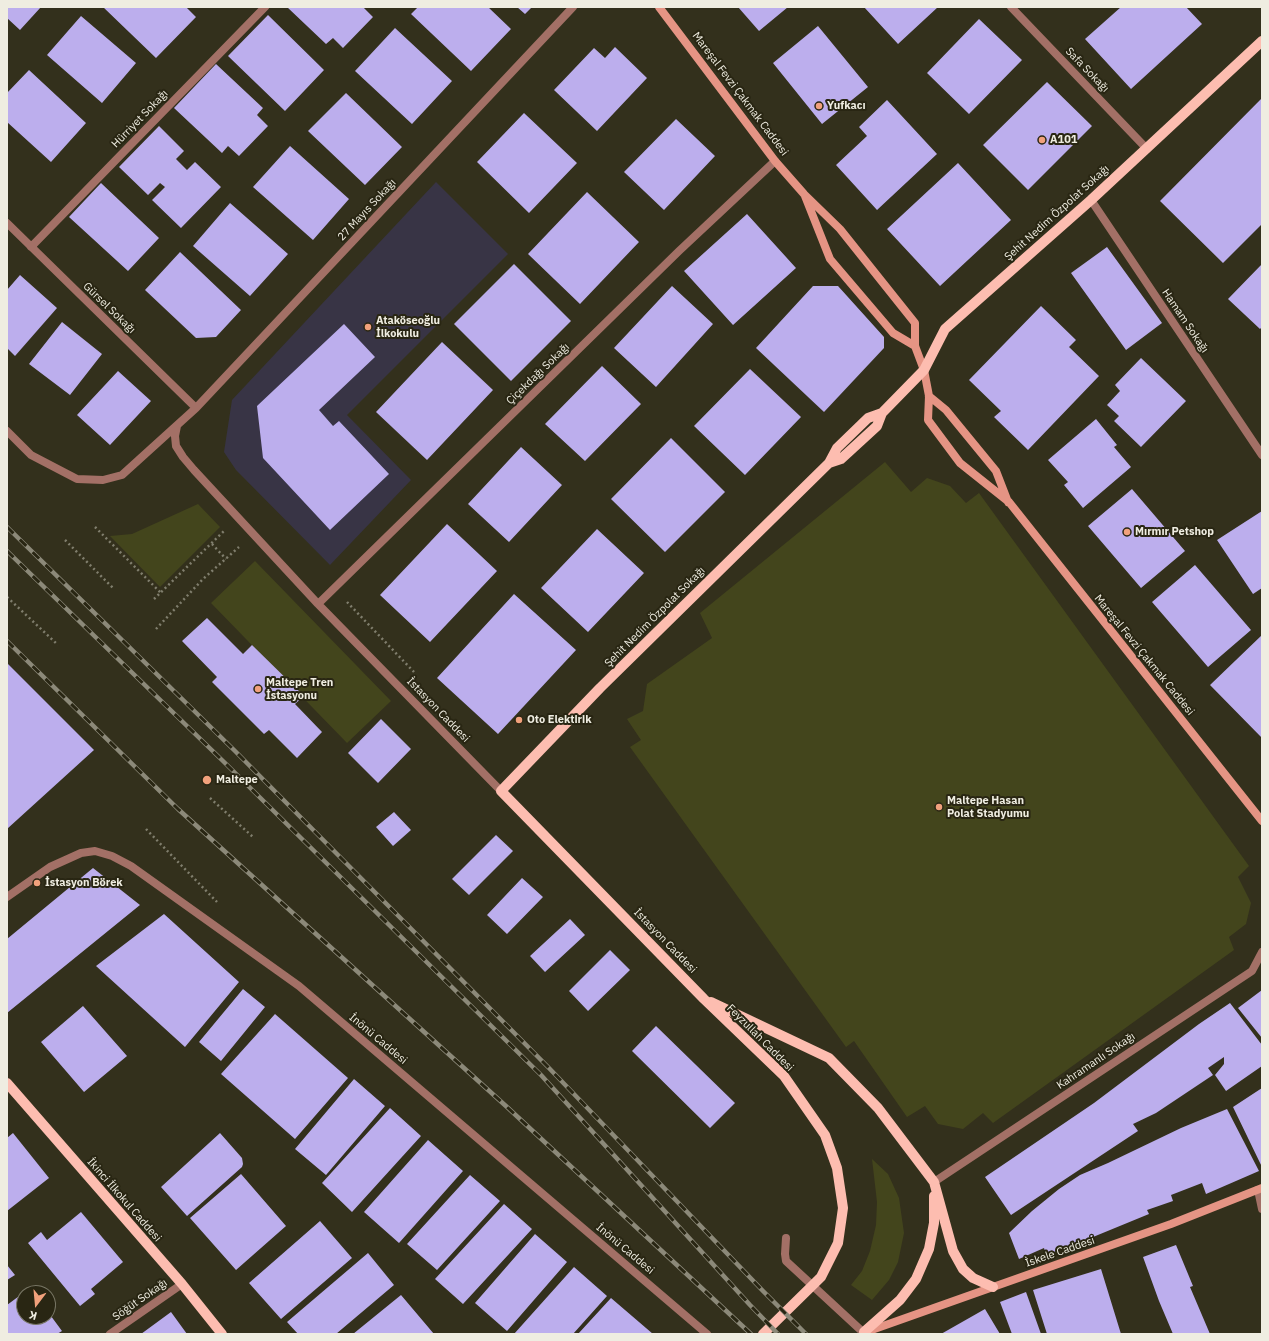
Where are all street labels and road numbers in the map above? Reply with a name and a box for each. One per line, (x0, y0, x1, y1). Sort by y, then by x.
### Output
street label: Mareşal Fevzi Çakmak Caddesi (689, 30, 791, 158)
street label: Safa Sokağı (1062, 45, 1112, 95)
street label: Hürriyet Sokağı (109, 87, 171, 151)
street label: Şehit Nedim Özpolat Sokağı (1002, 162, 1112, 264)
street label: 27 Mayıs Sokağı (335, 176, 399, 244)
street label: Gürsel Sokağı (80, 280, 138, 336)
street label: Hamam Sokağı (1159, 287, 1211, 355)
street label: Çiçekdağı Sokağı (504, 340, 572, 408)
street label: Şehit Nedim Özpolat Sokağı (602, 564, 708, 670)
street label: Mareşal Fevzi Çakmak Caddesi (1091, 592, 1197, 718)
street label: İstasyon Caddesi (404, 675, 472, 745)
street label: İstasyon Caddesi (631, 906, 699, 976)
street label: Feyzullah Caddesi (724, 1002, 796, 1074)
street label: İnönü Caddesi (346, 1011, 410, 1067)
street label: Kahramanlı Sokağı (1054, 1030, 1138, 1092)
street label: İkinci İlkokul Caddesi (84, 1156, 164, 1244)
street label: İnönü Caddesi (593, 1221, 657, 1277)
street label: İskele Caddesi (1024, 1234, 1096, 1270)
street label: Söğüt Sokağı (110, 1276, 170, 1324)

